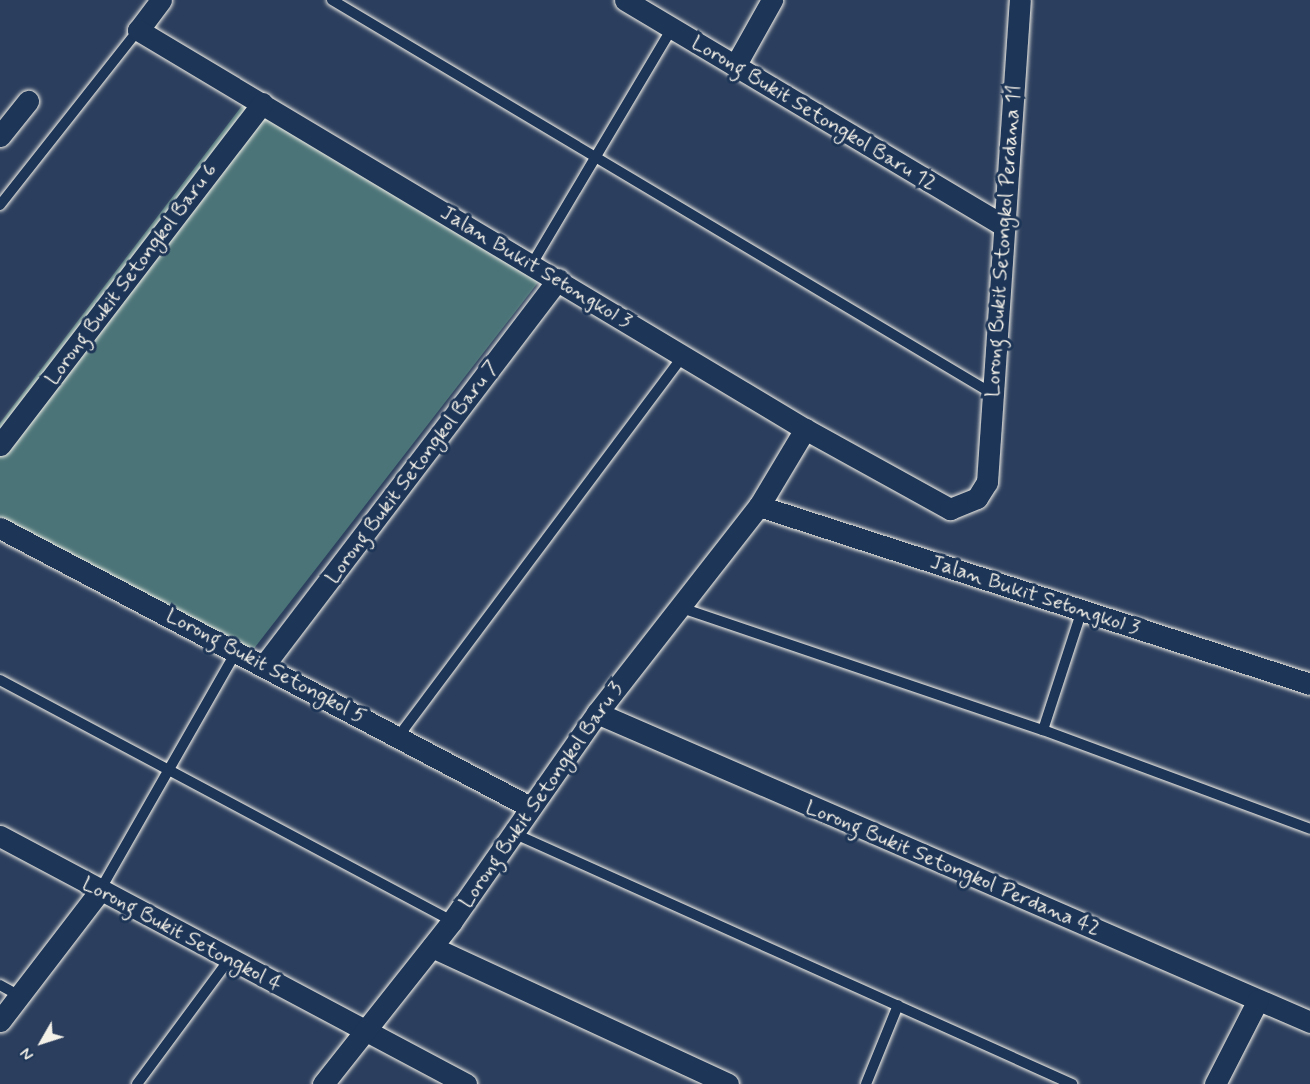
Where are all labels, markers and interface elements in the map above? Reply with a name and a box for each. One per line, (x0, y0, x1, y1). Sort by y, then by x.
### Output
street label: Lorong Bukit Setongkol Baru 12 (689, 31, 939, 195)
street label: Lorong Bukit Setongkol Perdana 11 (980, 86, 1026, 396)
street label: Lorong Bukit Setongkol Baru 6 (40, 160, 222, 388)
street label: Jalan Bukit Setongkol 3 (437, 200, 635, 334)
street label: Lorong Bukit Setongkol Baru 7 (321, 357, 503, 587)
street label: Jalan Bukit Setongkol 3 (928, 550, 1142, 640)
street label: Lorong Bukit Setongkol 5 (161, 602, 371, 730)
street label: Lorong Bukit Setongkol Baru 3 (454, 679, 628, 911)
street label: Lorong Bukit Setongkol Perdana 42 (803, 795, 1103, 941)
street label: Lorong Bukit Setongkol 4 (77, 870, 287, 998)
north arrow (12, 1012, 72, 1072)
text: N (16, 1043, 39, 1064)

